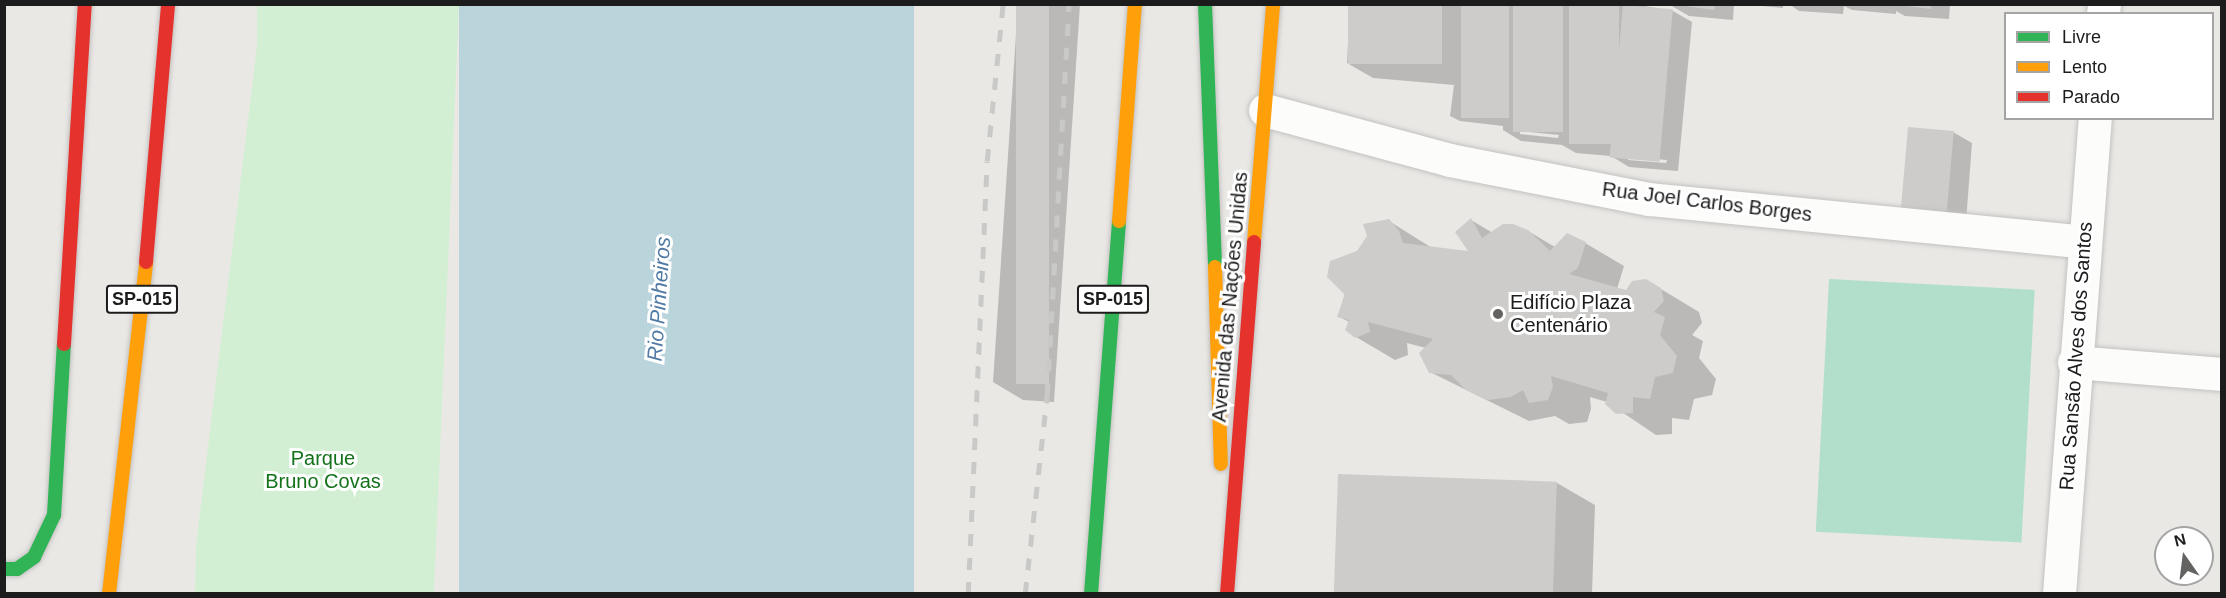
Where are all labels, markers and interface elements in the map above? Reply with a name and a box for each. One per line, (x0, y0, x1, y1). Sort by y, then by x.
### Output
legend (2004, 12, 2214, 120)
text: Livre (2062, 27, 2101, 47)
text: Lento (2062, 57, 2107, 77)
text: Parado (2062, 87, 2120, 107)
street label: Avenida das Nações Unidas (1207, 171, 1253, 423)
street label: Rua Joel Carlos Borges (1601, 177, 1813, 227)
street label: Rua Sansão Alves dos Santos (2055, 220, 2097, 492)
water label: Rio Pinheiros (642, 236, 676, 362)
road number: SP-015 (104, 284, 180, 314)
road number: SP-015 (1076, 284, 1150, 314)
place label: Edifício Plaza Centenário (1510, 290, 1631, 337)
marker: Edifício Plaza Centenário (1491, 307, 1505, 321)
park label: Parque Bruno Covas (265, 447, 381, 494)
north arrow (2154, 526, 2214, 586)
text: N (2172, 530, 2188, 550)

